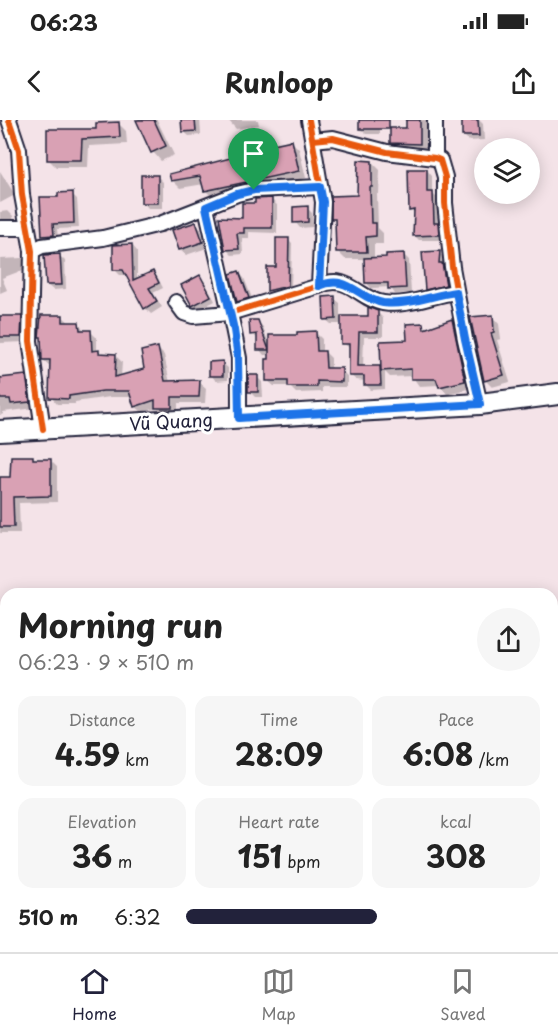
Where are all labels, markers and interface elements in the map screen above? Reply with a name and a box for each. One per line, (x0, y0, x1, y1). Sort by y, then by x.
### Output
text: 06:23 (30, 5, 98, 38)
text: Runloop (225, 61, 333, 102)
icon: back (18, 65, 51, 98)
icon: share (507, 65, 540, 98)
pin (228, 128, 279, 190)
icon: arrive (237, 137, 270, 170)
map controls (474, 138, 540, 204)
button: layers (474, 138, 540, 204)
street label: Vũ Quang (129, 405, 213, 437)
text: Morning run (18, 599, 223, 649)
button: share (477, 608, 540, 671)
text: 06:23 · 9 × 510 m (18, 647, 194, 677)
text: Distance (68, 707, 136, 731)
text: Time (260, 707, 298, 731)
text: Pace (438, 707, 474, 731)
text: 4.59 (55, 731, 120, 776)
text: 28:09 (235, 731, 323, 776)
text: 6:08 (403, 731, 474, 776)
text: km (120, 747, 149, 771)
text: /km (474, 747, 509, 771)
text: Elevation (67, 809, 137, 833)
text: Heart rate (239, 809, 319, 833)
text: kcal (440, 809, 472, 833)
text: 36 (72, 833, 113, 878)
text: 151 (237, 833, 282, 878)
text: 308 (426, 833, 486, 878)
text: m (113, 849, 132, 873)
text: bpm (282, 849, 321, 873)
text: 510 m (18, 902, 78, 932)
text: 6:32 (114, 902, 161, 932)
tab: Home (72, 965, 117, 1025)
tab: Map (261, 965, 296, 1025)
tab: Saved (440, 965, 486, 1025)

